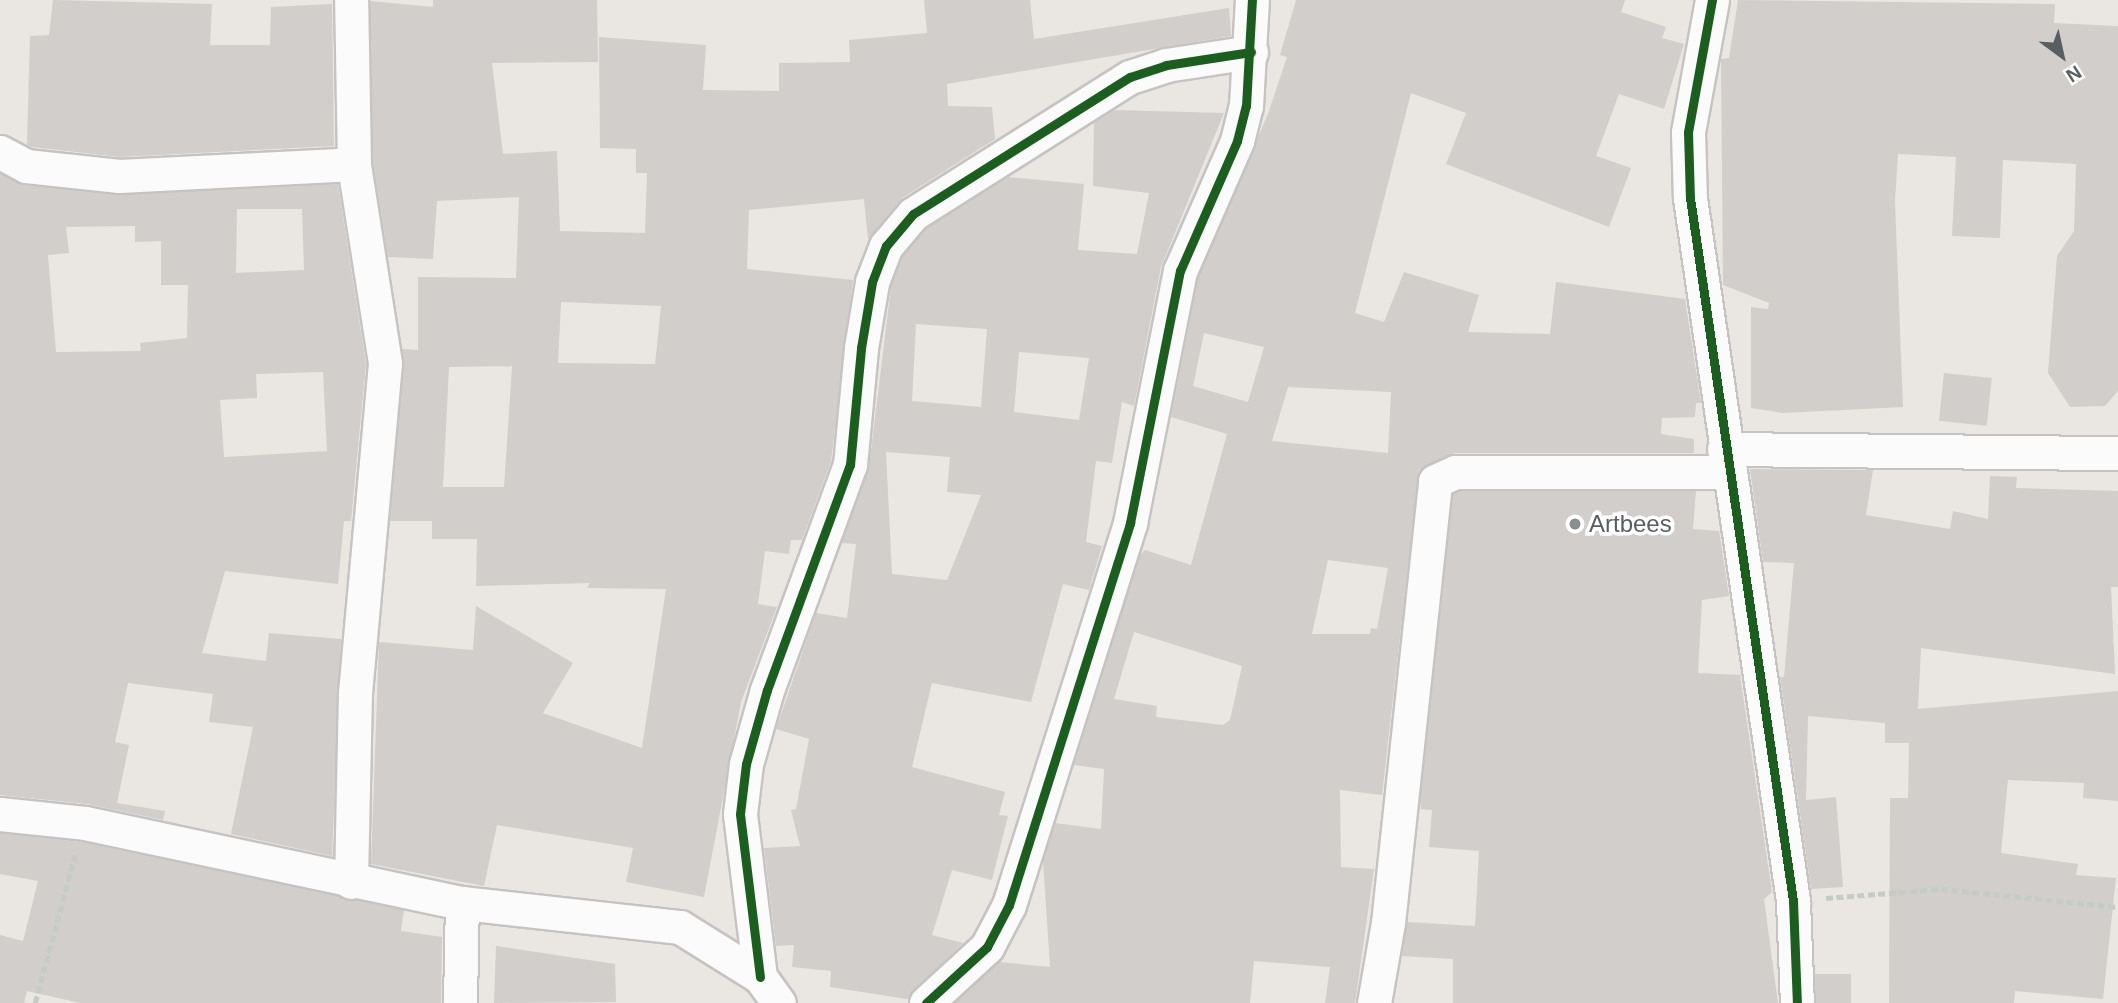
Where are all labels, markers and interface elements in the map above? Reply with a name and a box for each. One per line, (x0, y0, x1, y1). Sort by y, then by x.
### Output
north arrow (2027, 21, 2097, 91)
text: N (2062, 61, 2085, 87)
place label: Artbees (1589, 510, 1672, 538)
marker: Artbees (1567, 516, 1583, 532)

